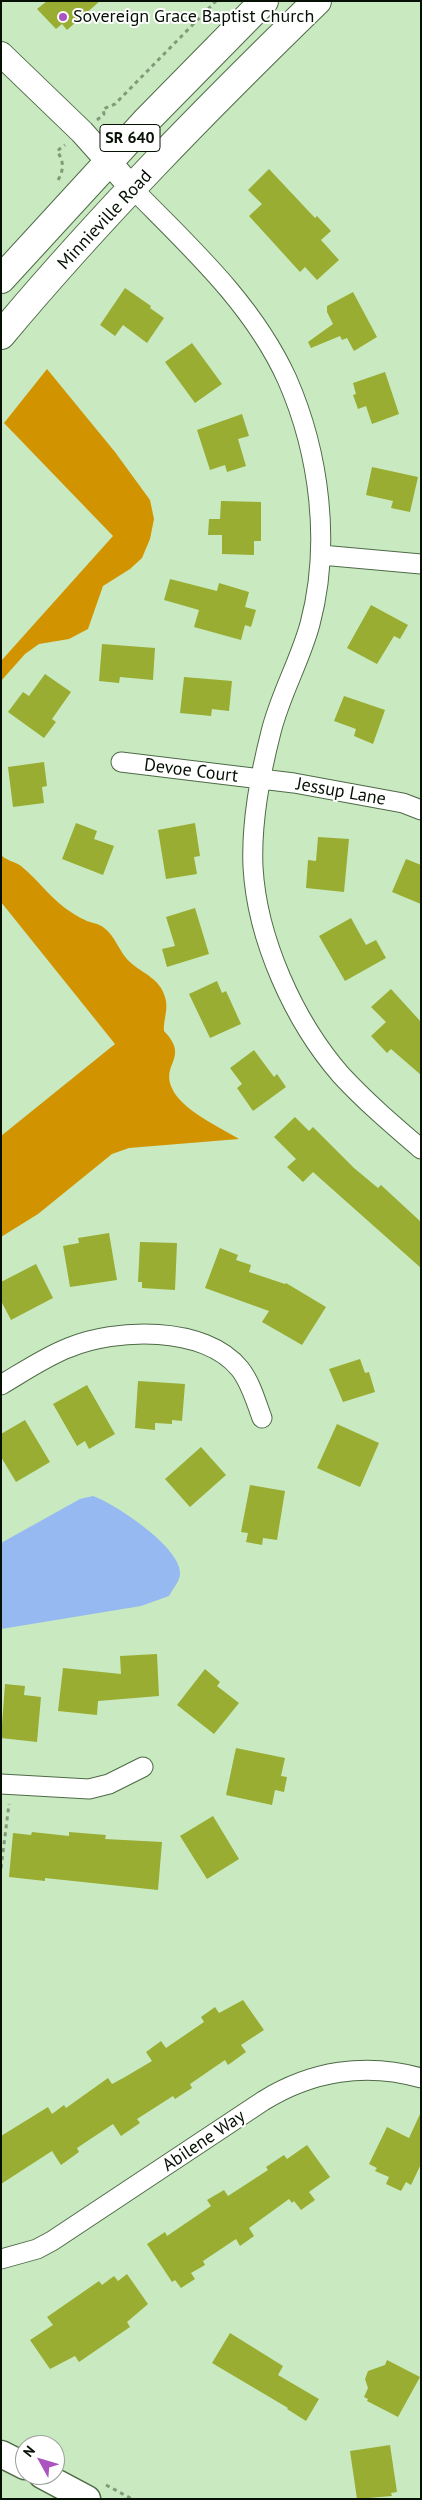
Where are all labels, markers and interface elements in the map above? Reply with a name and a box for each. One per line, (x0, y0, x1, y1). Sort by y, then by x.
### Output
place label: Sovereign Grace Baptist Church (73, 6, 314, 28)
marker: Sovereign Grace Baptist Church (57, 11, 69, 23)
road number: SR 640 (100, 125, 160, 152)
street label: Minnieville Road (53, 166, 157, 274)
street label: Devoe Court (143, 755, 239, 787)
street label: Jessup Lane (294, 773, 388, 811)
street label: Abilene Way (159, 2106, 249, 2176)
north arrow (15, 2435, 65, 2485)
text: N (19, 2442, 39, 2460)

